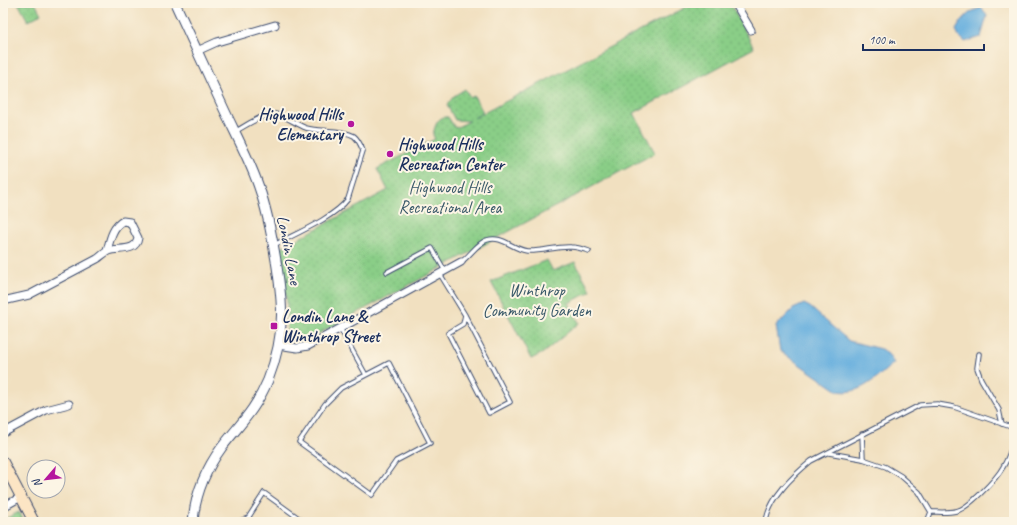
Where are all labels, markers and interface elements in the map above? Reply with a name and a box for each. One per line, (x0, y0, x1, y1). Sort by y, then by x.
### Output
scale bar (863, 26, 984, 52)
text: 100 m (869, 32, 896, 48)
place label: Highwood Hills Elementary (258, 104, 345, 145)
marker: Highwood Hills Elementary (346, 119, 356, 129)
place label: Highwood Hills Recreation Center (398, 134, 506, 175)
marker: Highwood Hills Recreation Center (385, 149, 395, 159)
park label: Highwood Hills Recreational Area (399, 177, 502, 218)
street label: Londin Lane (272, 214, 306, 288)
park label: Winthrop Community Garden (483, 280, 591, 321)
place label: Londin Lane & Winthrop Street (282, 306, 382, 347)
marker: Londin Lane & Winthrop Street (269, 321, 279, 331)
north arrow (26, 459, 66, 499)
text: N (28, 475, 45, 490)

